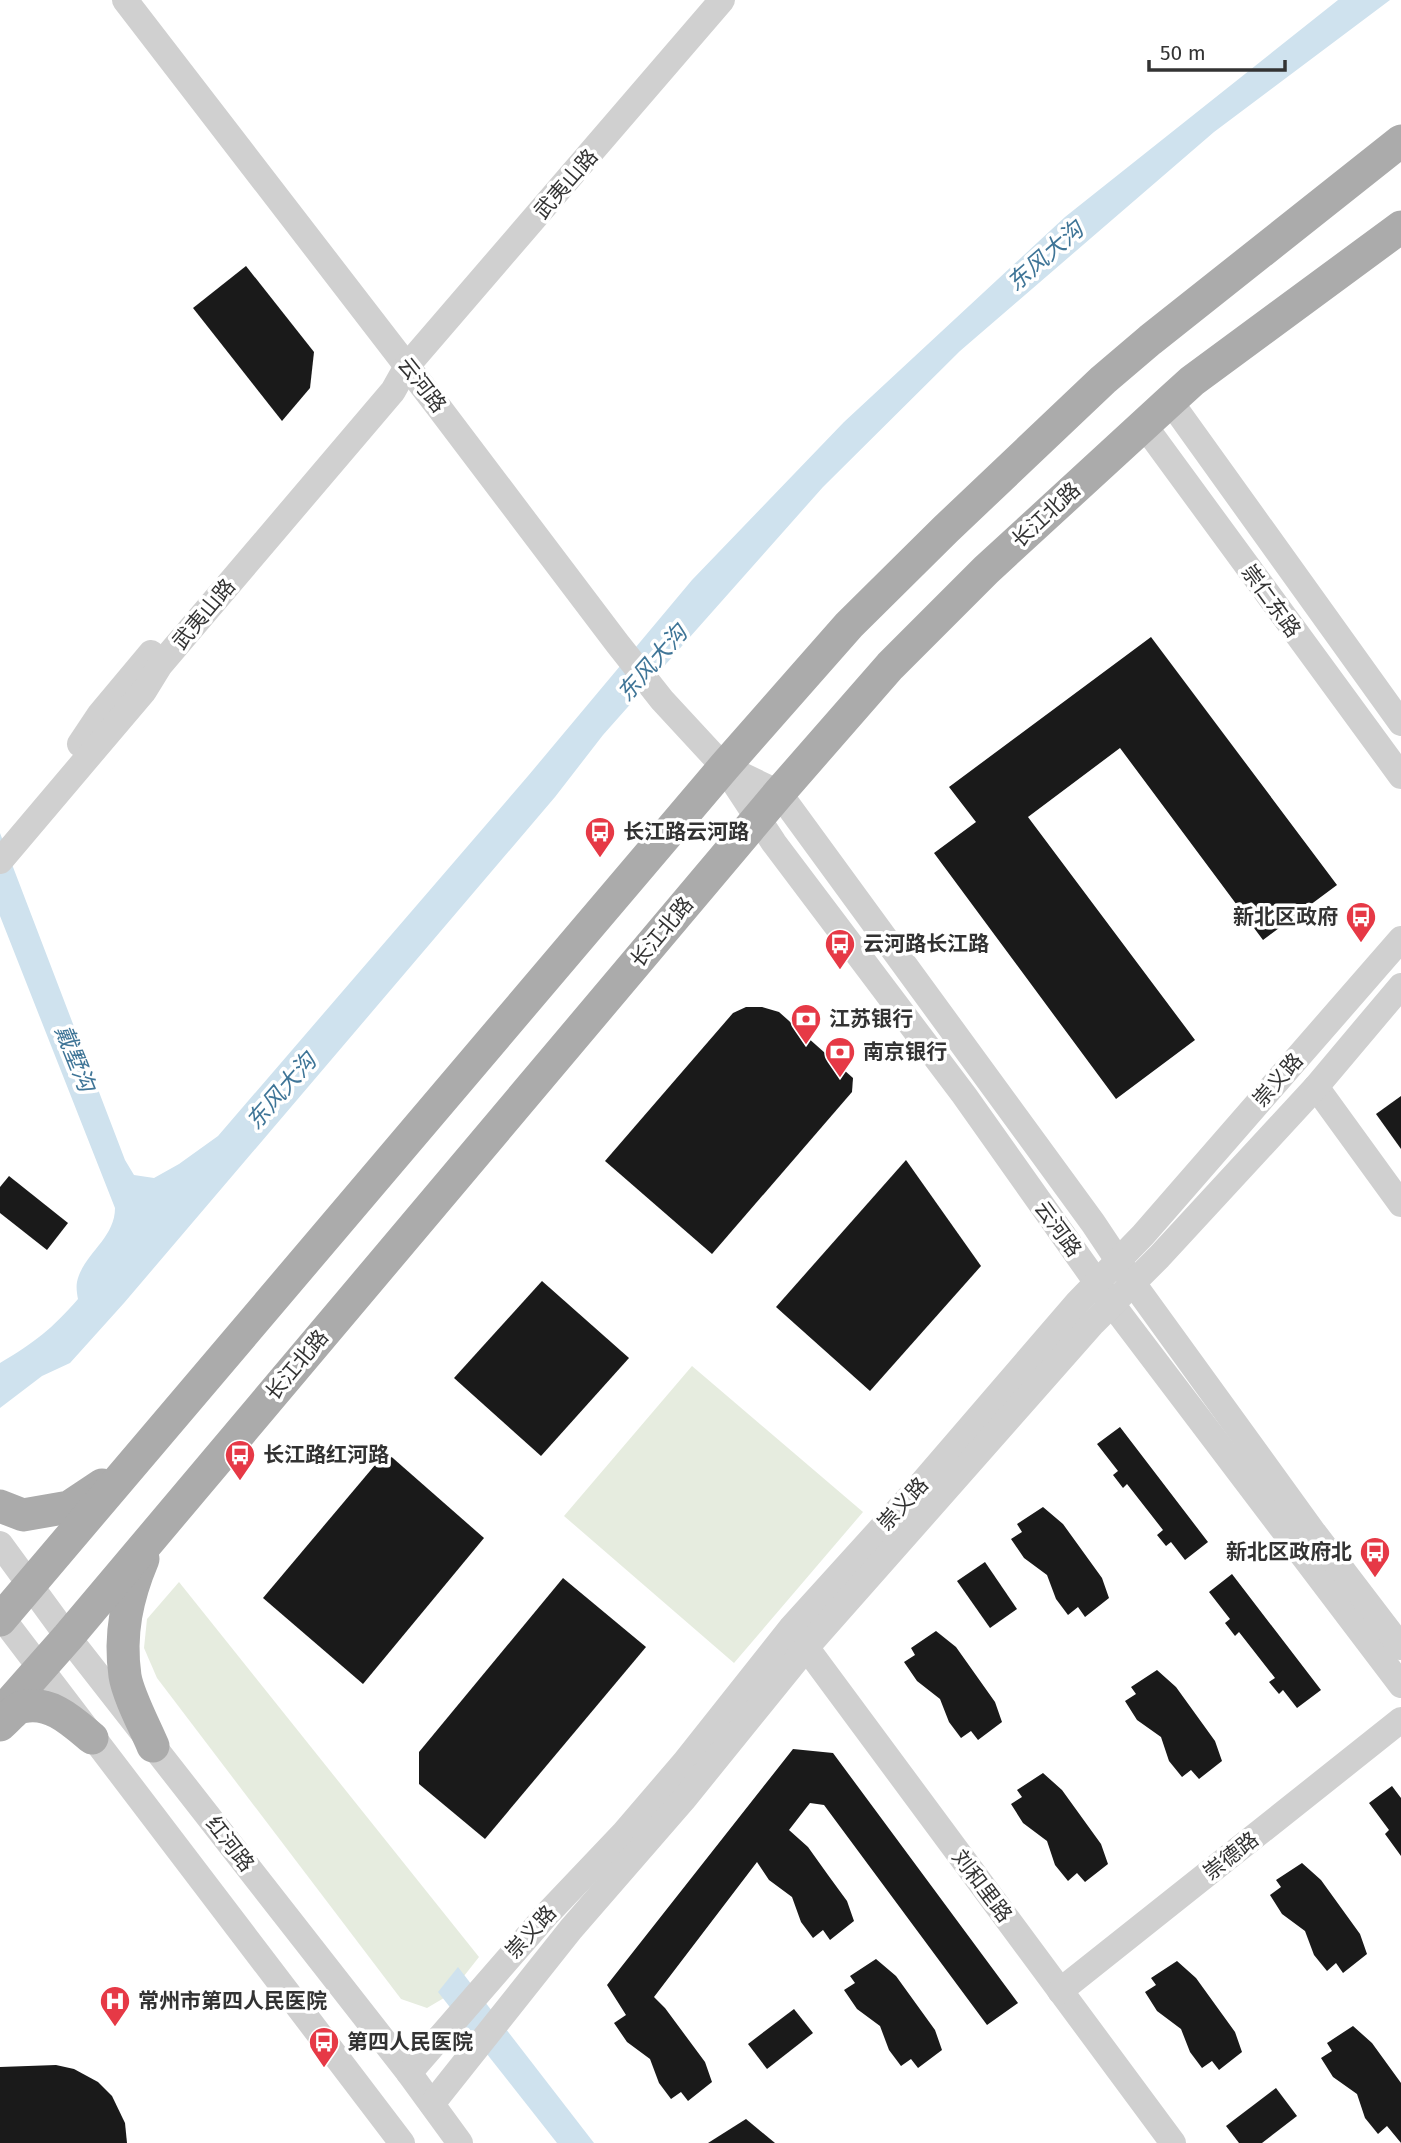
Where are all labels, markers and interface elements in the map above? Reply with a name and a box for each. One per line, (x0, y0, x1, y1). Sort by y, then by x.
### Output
scale bar (1149, 28, 1286, 72)
text: 50 m (1160, 40, 1206, 66)
street label: 武夷山路 (529, 144, 603, 224)
water label: 东风大沟 (1001, 213, 1091, 297)
street label: 云河路 (392, 352, 452, 418)
street label: 长江北路 (1006, 477, 1086, 553)
street label: 崇仁东路 (1236, 559, 1306, 643)
street label: 武夷山路 (167, 573, 241, 655)
water label: 东风大沟 (611, 617, 695, 707)
bus stop icon: 长江路云河路 (583, 815, 617, 859)
place label: 长江路云河路 (623, 819, 749, 845)
street label: 长江北路 (625, 891, 699, 973)
bus stop icon: 新北区政府 (1344, 900, 1378, 944)
place label: 新北区政府 (1233, 904, 1338, 930)
bus stop icon: 云河路长江路 (823, 927, 857, 971)
place label: 云河路长江路 (863, 931, 989, 957)
bank icon: 江苏银行 (789, 1002, 823, 1046)
place label: 江苏银行 (829, 1006, 913, 1032)
water label: 戴墅沟 (49, 1021, 102, 1098)
bank icon: 南京银行 (823, 1035, 857, 1079)
place label: 南京银行 (863, 1039, 947, 1065)
water label: 东风大沟 (240, 1045, 324, 1135)
street label: 崇义路 (1248, 1048, 1308, 1112)
street label: 云河路 (1029, 1196, 1087, 1262)
street label: 长江北路 (260, 1324, 334, 1406)
bus stop icon: 长江路红河路 (223, 1438, 257, 1482)
place label: 长江路红河路 (263, 1442, 389, 1468)
street label: 崇义路 (872, 1472, 934, 1536)
bus stop icon: 新北区政府北 (1358, 1535, 1392, 1579)
place label: 新北区政府北 (1226, 1539, 1352, 1565)
street label: 红河路 (200, 1811, 260, 1877)
street label: 崇德路 (1198, 1826, 1264, 1886)
street label: 刘和里路 (946, 1845, 1018, 1927)
street label: 崇义路 (500, 1900, 562, 1964)
hospital icon: 常州市第四人民医院 (98, 1984, 132, 2028)
place label: 常州市第四人民医院 (138, 1988, 327, 2014)
bus stop icon: 第四人民医院 (307, 2025, 341, 2069)
place label: 第四人民医院 (347, 2029, 473, 2055)

